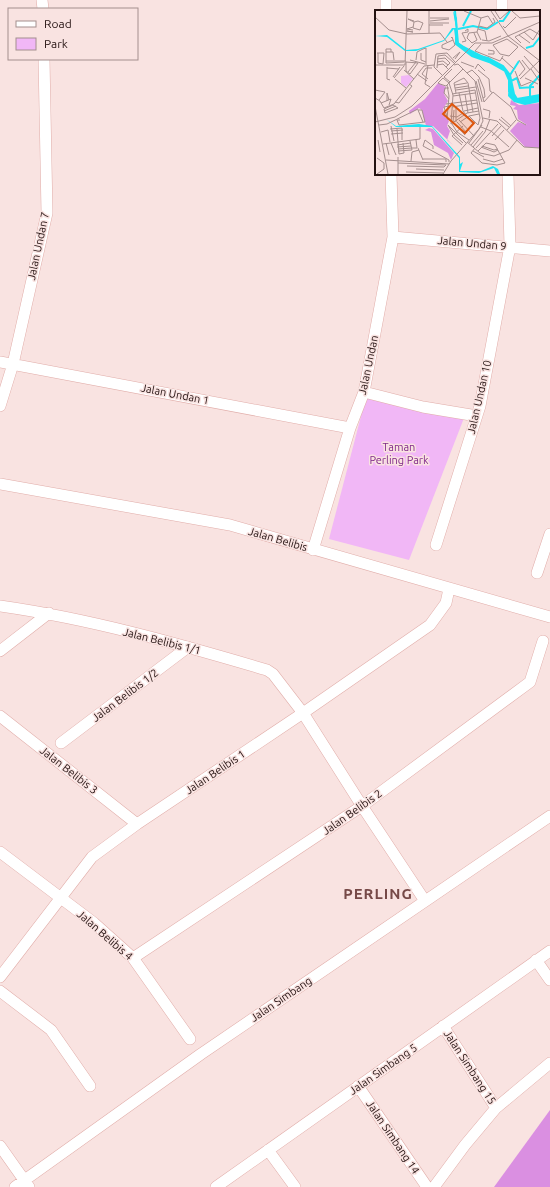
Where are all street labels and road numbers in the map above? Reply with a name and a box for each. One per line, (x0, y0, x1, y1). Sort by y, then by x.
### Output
street label: Jalan Undan 7 (25, 211, 51, 281)
street label: Jalan Undan 9 (437, 234, 507, 252)
street label: Jalan Undan (356, 334, 380, 396)
street label: Jalan Undan 10 (465, 359, 493, 435)
street label: Jalan Undan 1 (140, 381, 210, 407)
street label: Jalan Belibis (247, 525, 309, 553)
street label: Jalan Belibis 1/1 (122, 626, 202, 656)
street label: Jalan Belibis 1/2 (89, 666, 161, 724)
street label: Jalan Belibis 3 (38, 744, 100, 796)
street label: Jalan Belibis 1 (183, 748, 247, 796)
street label: Jalan Belibis 2 (320, 787, 384, 837)
street label: Jalan Belibis 4 (75, 908, 135, 962)
street label: Jalan Simbang (248, 974, 314, 1024)
street label: Jalan Simbang 15 (442, 1028, 498, 1106)
street label: Jalan Simbang 5 (347, 1041, 419, 1097)
street label: Jalan Simbang 14 (364, 1098, 422, 1176)

